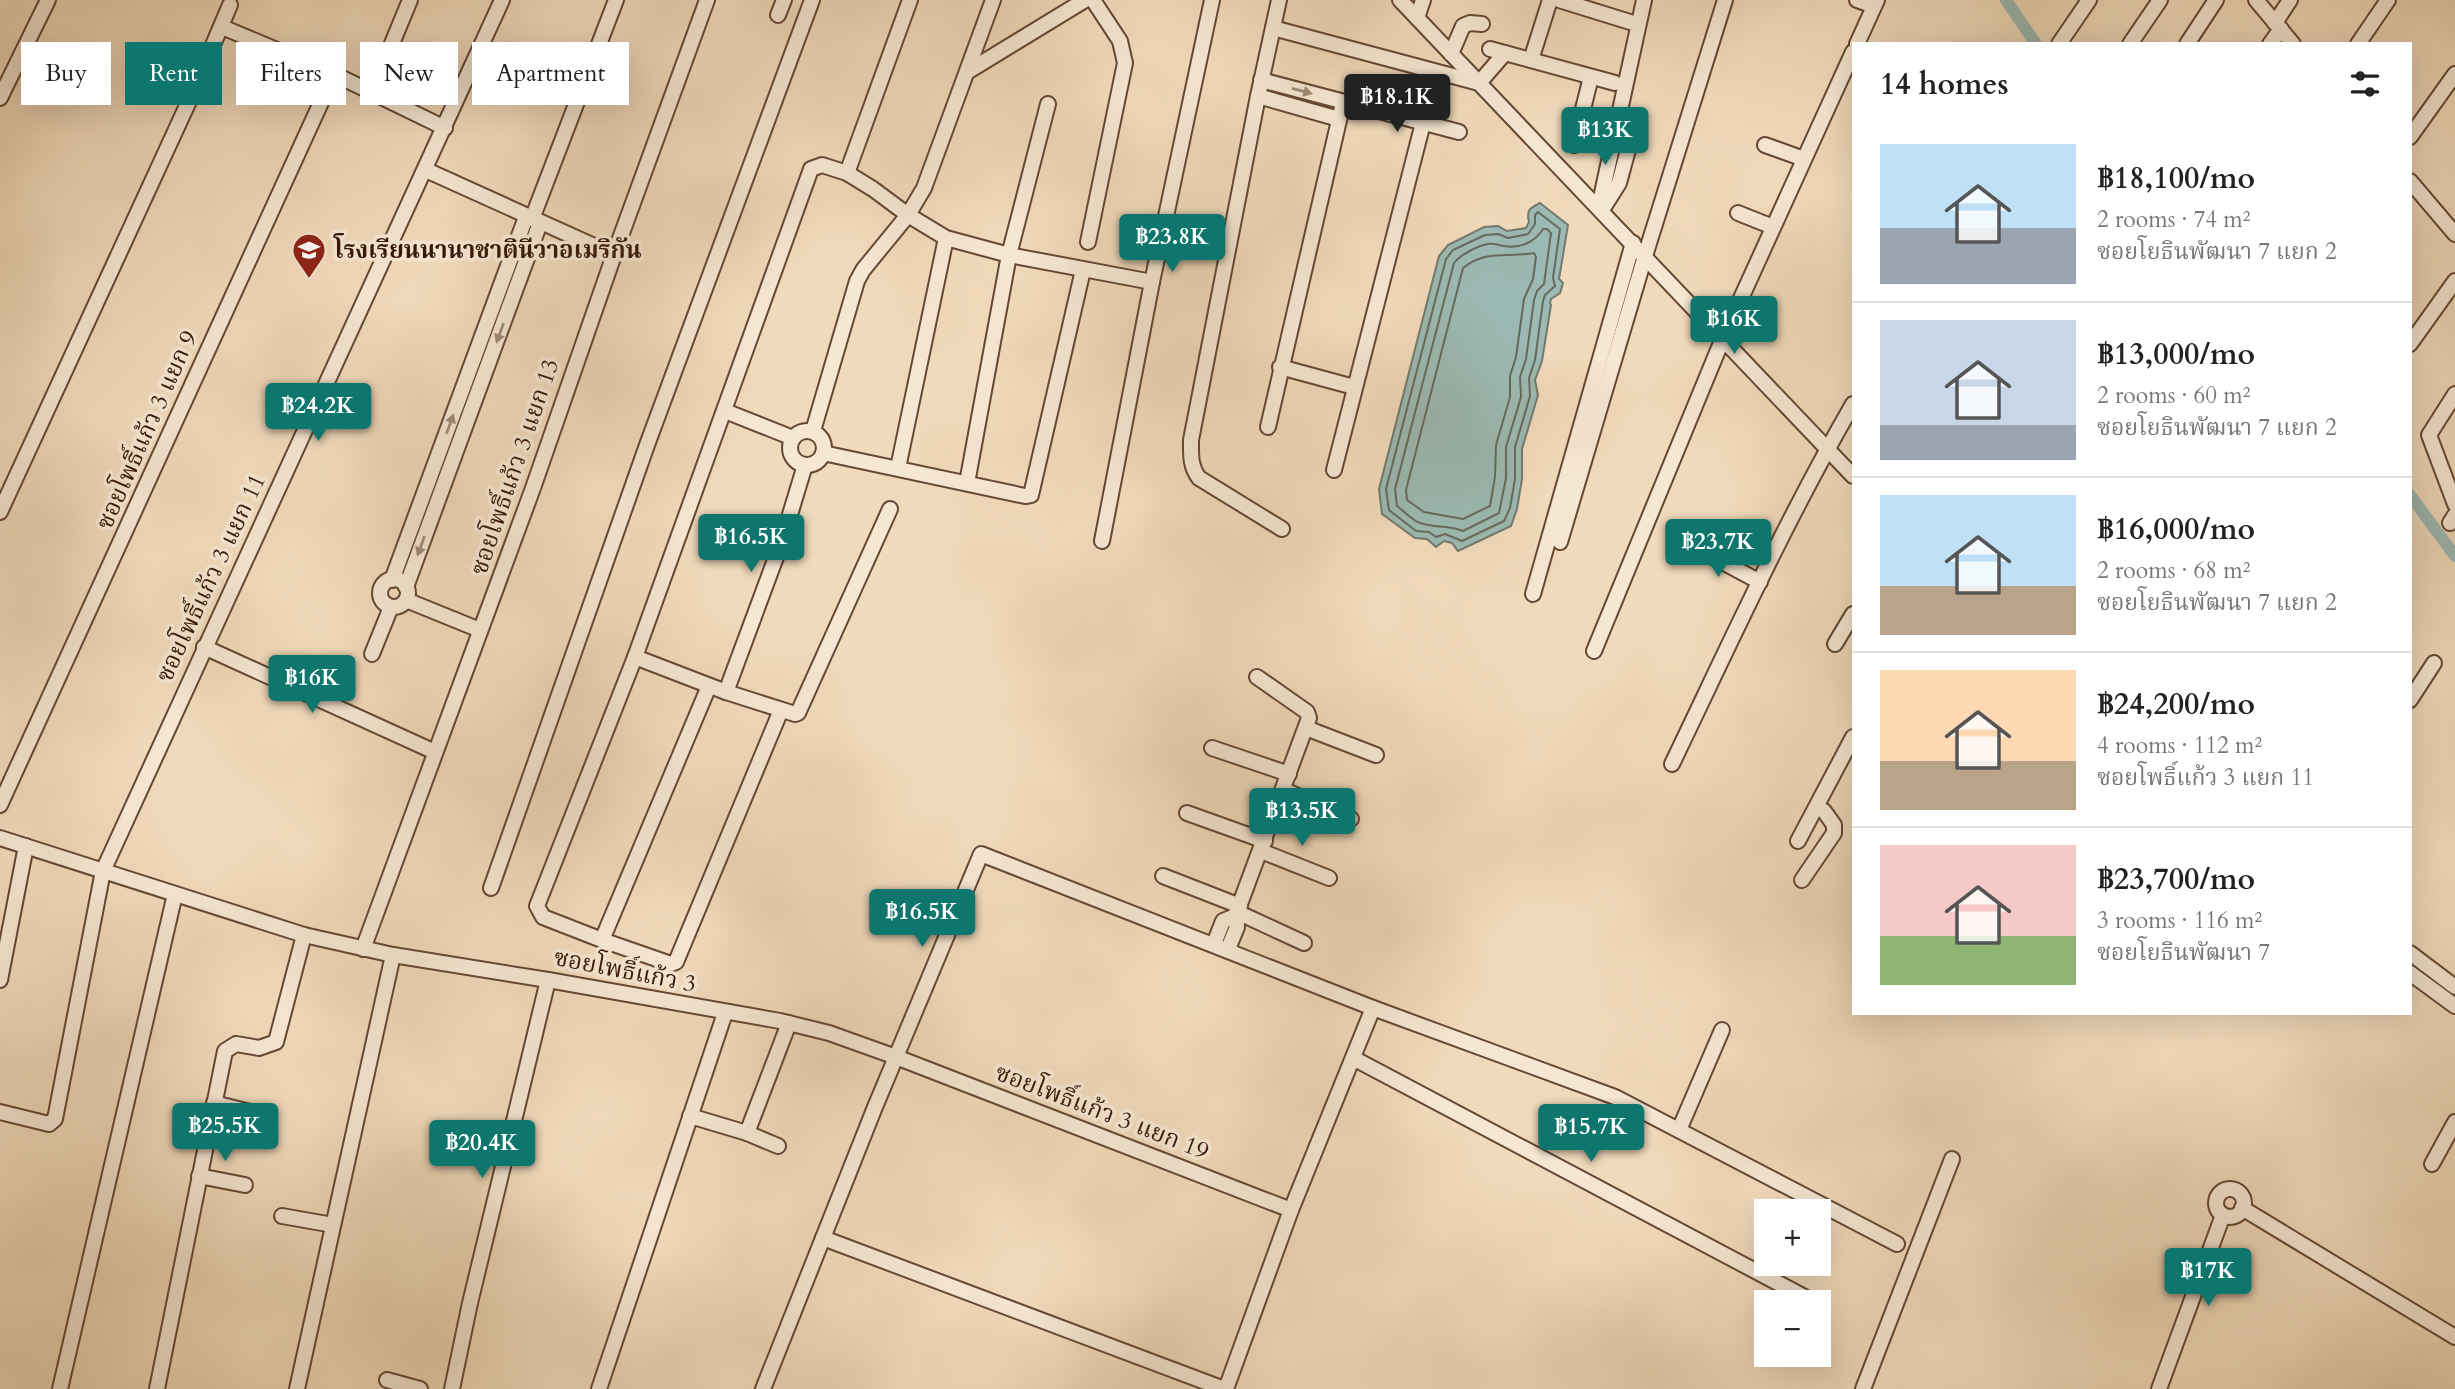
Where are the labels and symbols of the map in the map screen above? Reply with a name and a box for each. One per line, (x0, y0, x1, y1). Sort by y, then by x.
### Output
pin: ฿18.1K (1340, 74, 1454, 134)
one-way arrow (1292, 87, 1313, 97)
pin: ฿13K (1564, 108, 1646, 167)
pin: ฿23.8K (1115, 215, 1229, 274)
school or university icon: โรงเรียนนานาชาตินีวาอเมริกัน (290, 231, 328, 280)
place label: โรงเรียนนานาชาตินีวาอเมริกัน (333, 233, 642, 267)
pin: ฿16K (1693, 296, 1775, 356)
one-way arrow (494, 322, 505, 343)
street label: ซอยโพธิ์แก้ว 3 แยก 9 (87, 325, 206, 535)
street label: ซอยโพธิ์แก้ว 3 แยก 13 (461, 354, 567, 579)
pin: ฿24.2K (261, 384, 375, 443)
one-way arrow (445, 413, 456, 434)
street label: ซอยโพธิ์แก้ว 3 แยก 11 (146, 468, 274, 688)
pin: ฿16.5K (694, 514, 808, 574)
pin: ฿23.7K (1661, 520, 1775, 579)
one-way arrow (415, 536, 426, 557)
pin: ฿16K (271, 656, 353, 715)
pin: ฿13.5K (1245, 788, 1359, 848)
pin: ฿16.5K (865, 890, 979, 949)
street label: ซอยโพธิ์แก้ว 3 (551, 939, 699, 1001)
street label: ซอยโพธิ์แก้ว 3 แยก 19 (990, 1054, 1214, 1168)
pin: ฿25.5K (168, 1104, 282, 1163)
pin: ฿15.7K (1534, 1104, 1648, 1164)
pin: ฿20.4K (425, 1120, 539, 1180)
pin: ฿17K (2167, 1248, 2249, 1308)

